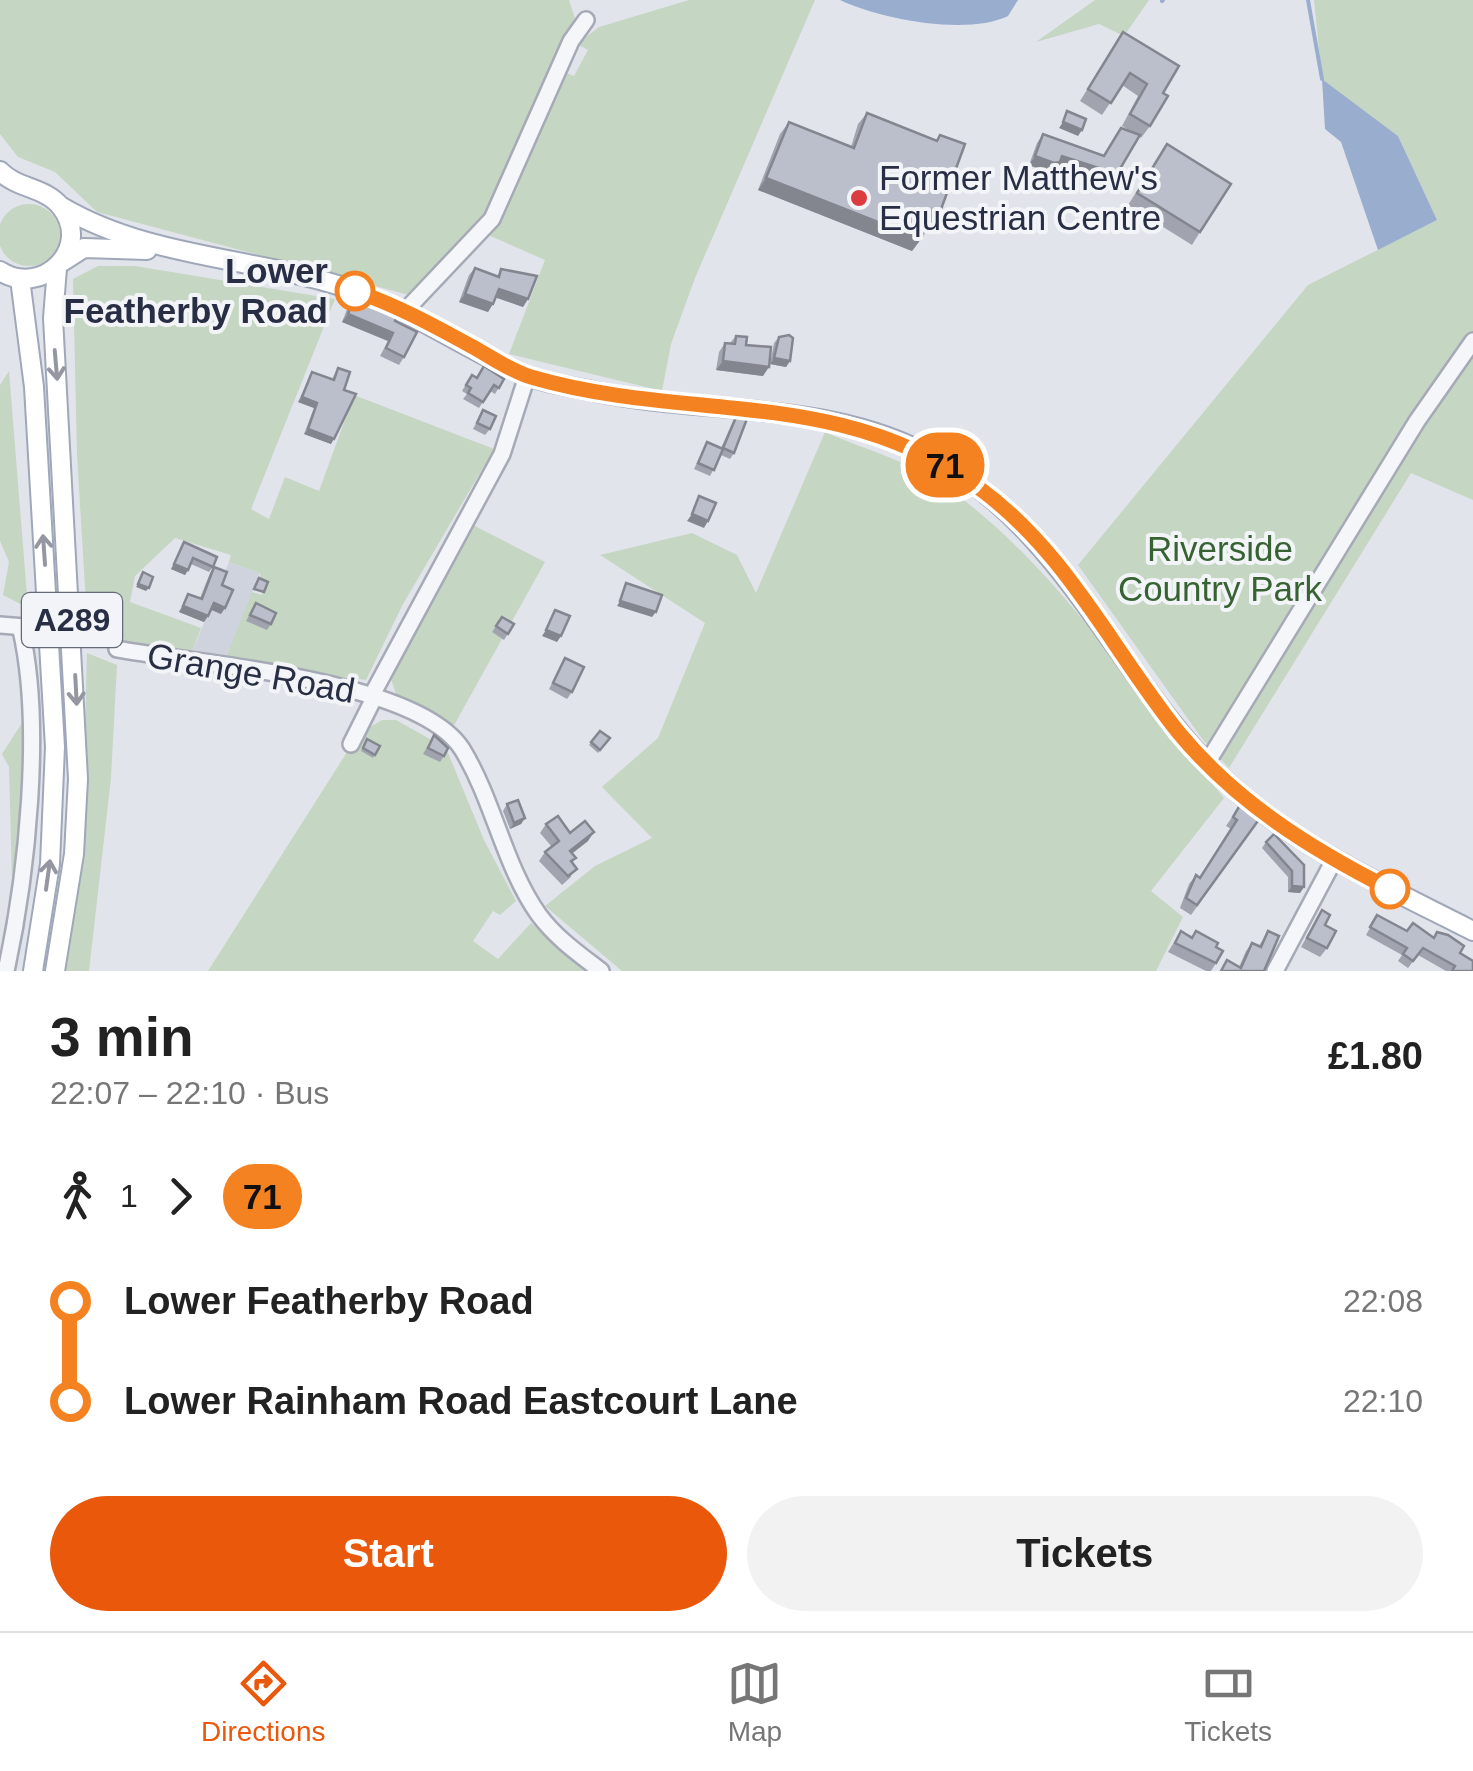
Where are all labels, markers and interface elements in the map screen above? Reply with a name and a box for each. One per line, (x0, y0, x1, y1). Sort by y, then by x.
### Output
place label: Former Matthew's Equestrian Centre (879, 158, 1161, 237)
marker: Former Matthew's Equestrian Centre (848, 187, 870, 209)
place label: Lower Featherby Road (64, 251, 328, 330)
marker: Lower Featherby Road (336, 272, 374, 310)
one-way arrow (47, 349, 66, 381)
line badge: 71 (900, 432, 990, 498)
text: 71 (926, 446, 964, 485)
park label: Riverside Country Park (1118, 529, 1323, 608)
one-way arrow (34, 535, 53, 567)
road number: A289 (22, 593, 122, 647)
street label: Grange Road (144, 635, 358, 710)
one-way arrow (67, 673, 86, 705)
one-way arrow (40, 859, 58, 891)
unlabelled marker (1371, 870, 1409, 908)
text: 3 min (50, 1006, 194, 1068)
text: £1.80 (1328, 1035, 1423, 1077)
text: 22:07 – 22:10 · Bus (50, 1075, 329, 1111)
icon: walk (50, 1169, 105, 1224)
icon: forward (153, 1169, 208, 1224)
text: 71 (243, 1177, 282, 1216)
text: 1 (120, 1178, 138, 1214)
text: Lower Featherby Road (124, 1280, 534, 1322)
text: 22:08 (1343, 1283, 1423, 1319)
text: Lower Rainham Road Eastcourt Lane (124, 1380, 798, 1422)
text: 22:10 (1343, 1383, 1423, 1419)
button: Start (50, 1496, 727, 1611)
button: Tickets (747, 1496, 1423, 1611)
tab: Directions (201, 1656, 325, 1748)
tab: Map (727, 1656, 782, 1748)
tab: Tickets (1184, 1656, 1272, 1748)

